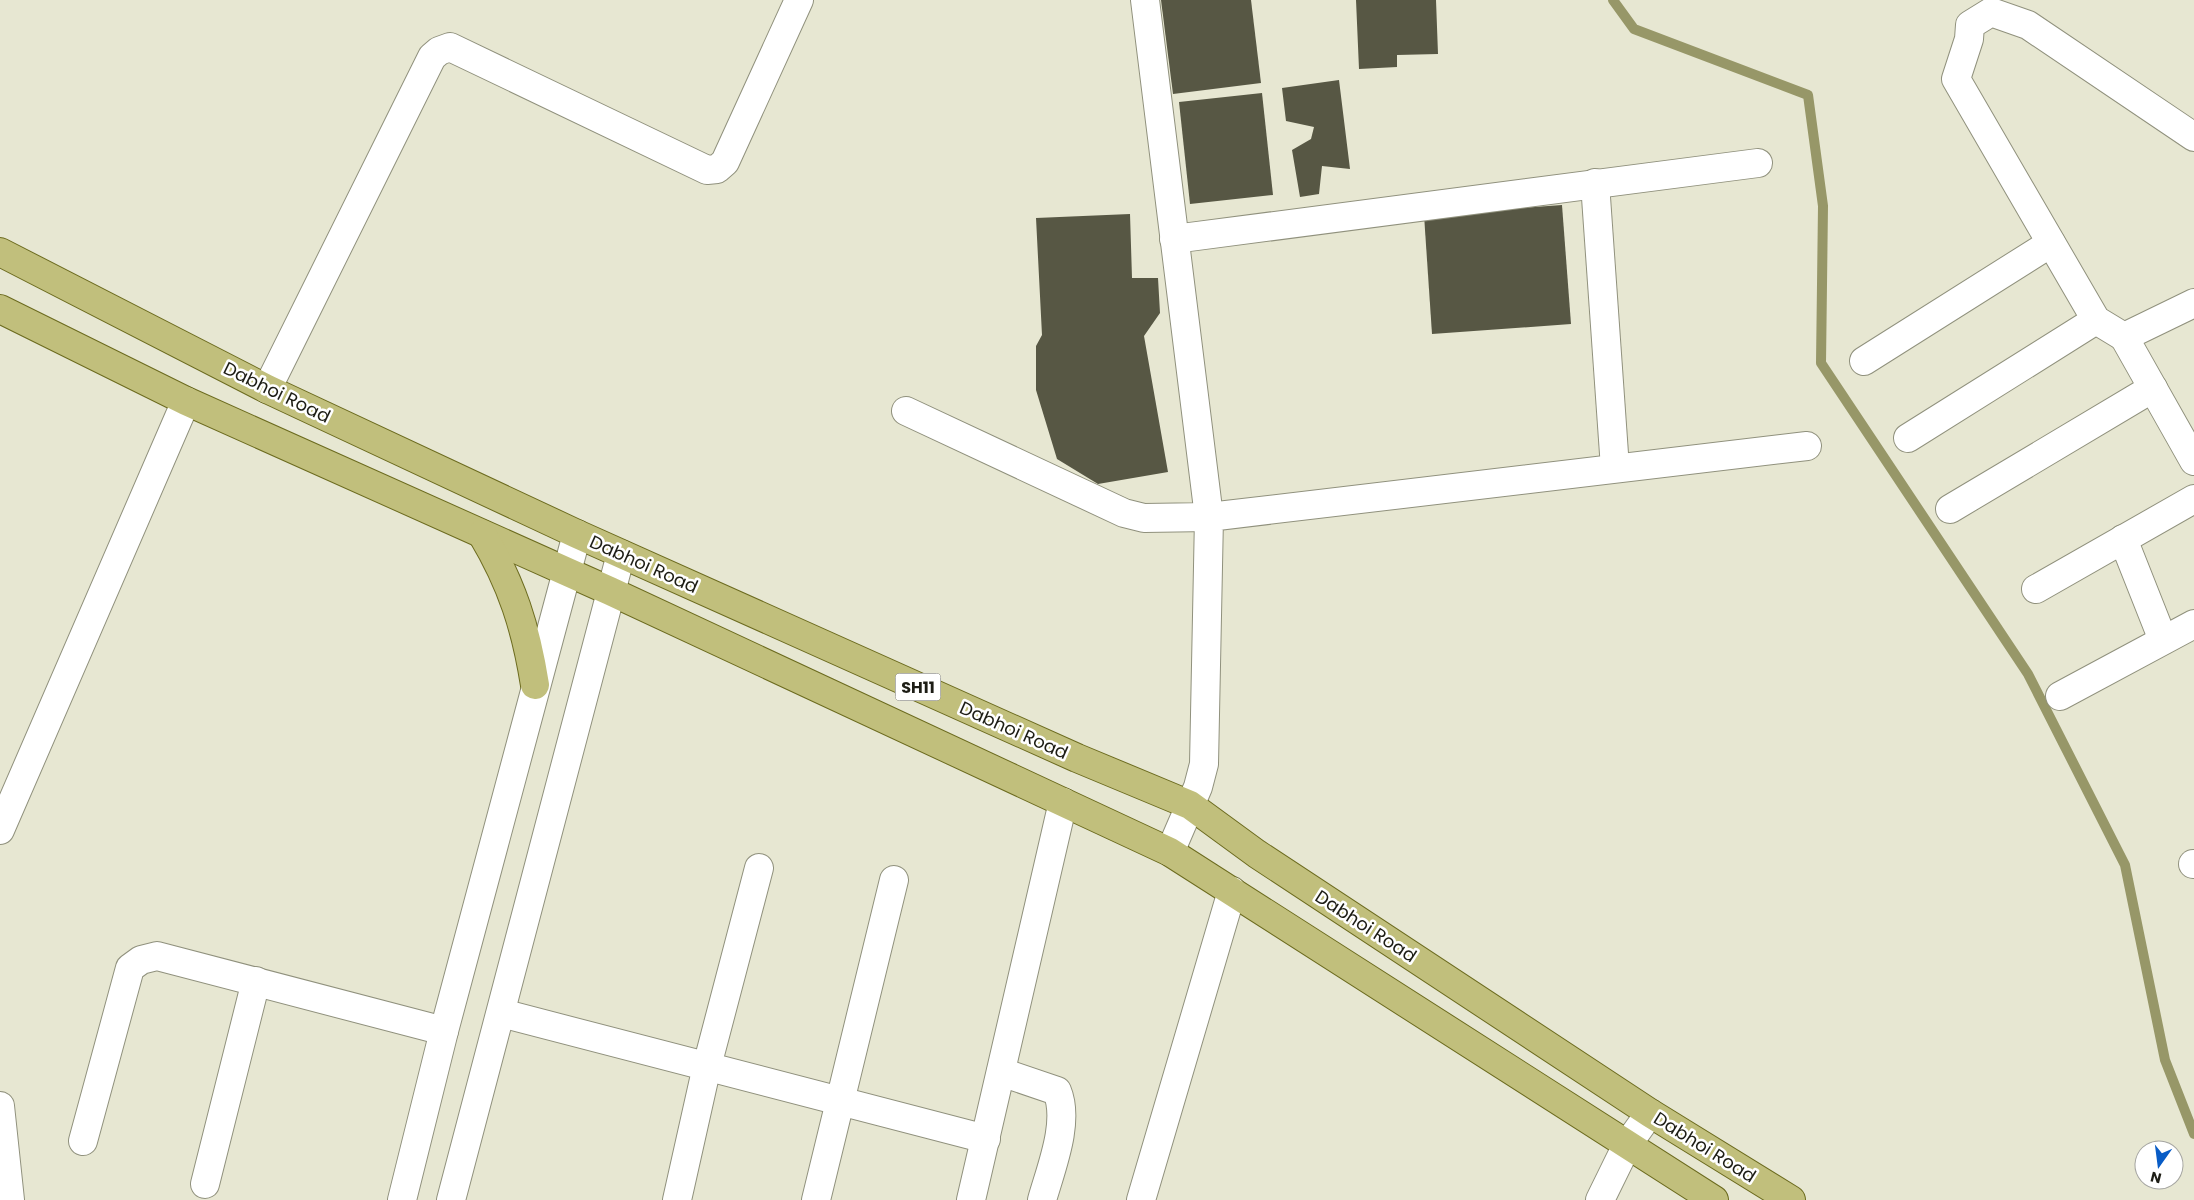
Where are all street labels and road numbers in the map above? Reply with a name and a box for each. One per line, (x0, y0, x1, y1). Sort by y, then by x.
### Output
street label: Dabhoi Road (219, 355, 335, 429)
street label: Dabhoi Road (586, 529, 702, 599)
road number: SH11 (896, 674, 940, 700)
street label: Dabhoi Road (956, 695, 1072, 765)
street label: Dabhoi Road (1310, 884, 1422, 968)
street label: Dabhoi Road (1649, 1106, 1761, 1188)

